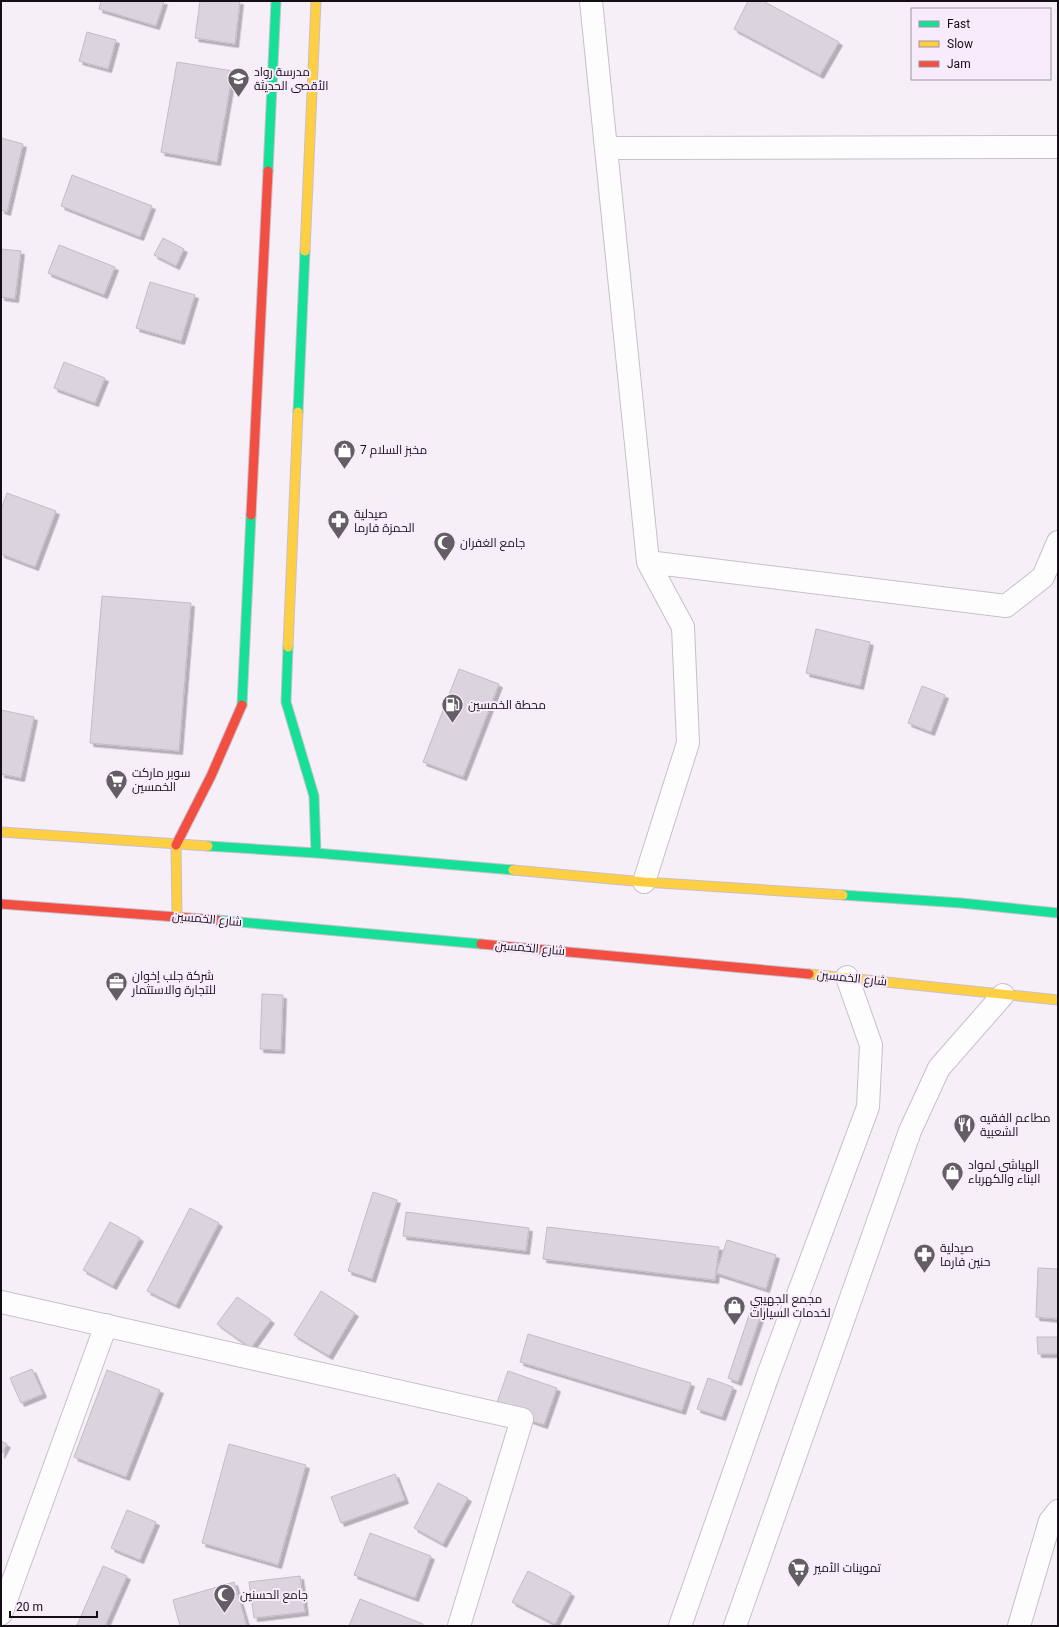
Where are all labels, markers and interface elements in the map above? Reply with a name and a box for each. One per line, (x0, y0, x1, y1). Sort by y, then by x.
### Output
legend (911, 8, 1051, 80)
text: Fast (947, 17, 970, 31)
text: Slow (947, 37, 973, 51)
text: Jam (947, 57, 971, 71)
place label: مدرسة رواد الأقصى الحديثة (254, 65, 329, 93)
school or university icon: مدرسة رواد الأقصى الحديثة (225, 66, 251, 99)
shop icon: مخبز السلام 7 (331, 437, 357, 470)
place label: مخبز السلام 7 (360, 443, 427, 458)
place label: صيدلية الحمزة فارما (354, 507, 415, 535)
pharmacy icon: صيدلية الحمزة فارما (325, 508, 351, 541)
mosque icon: جامع الغفران (431, 530, 457, 563)
place label: جامع الغفران (460, 536, 525, 551)
fuel station icon: محطة الخمسين (440, 692, 466, 725)
place label: محطة الخمسين (468, 698, 546, 712)
place label: سوبر ماركت الخمسين (132, 766, 190, 794)
supermarket icon: سوبر ماركت الخمسين (104, 767, 130, 800)
street label: شارع الخمسين (171, 909, 243, 930)
street label: شارع الخمسين (494, 938, 566, 959)
street label: شارع الخمسين (816, 967, 888, 990)
place label: شركة جلب إخوان للتجارة والاستثمار (131, 969, 216, 997)
office icon: شركة جلب إخوان للتجارة والاستثمار (103, 970, 129, 1003)
place label: مطاعم الفقيه الشعبية (980, 1111, 1051, 1139)
restaurant icon: مطاعم الفقيه الشعبية (952, 1112, 978, 1145)
place label: الهياشي لمواد البناء والكهرباء (968, 1158, 1040, 1186)
shop icon: الهياشي لمواد البناء والكهرباء (939, 1159, 965, 1192)
place label: صيدلية حنين فارما (940, 1241, 990, 1269)
pharmacy icon: صيدلية حنين فارما (912, 1242, 938, 1275)
place label: مجمع الجهيبي لخدمات السيارات (750, 1292, 830, 1320)
shop icon: مجمع الجهيبي لخدمات السيارات (721, 1293, 747, 1326)
supermarket icon: تموينات الأمير (786, 1555, 812, 1588)
place label: تموينات الأمير (813, 1561, 882, 1575)
mosque icon: جامع الحسنين (212, 1582, 238, 1615)
place label: جامع الحسنين (240, 1588, 308, 1603)
scale bar (10, 1593, 97, 1619)
text: 20 m (16, 1600, 43, 1614)

